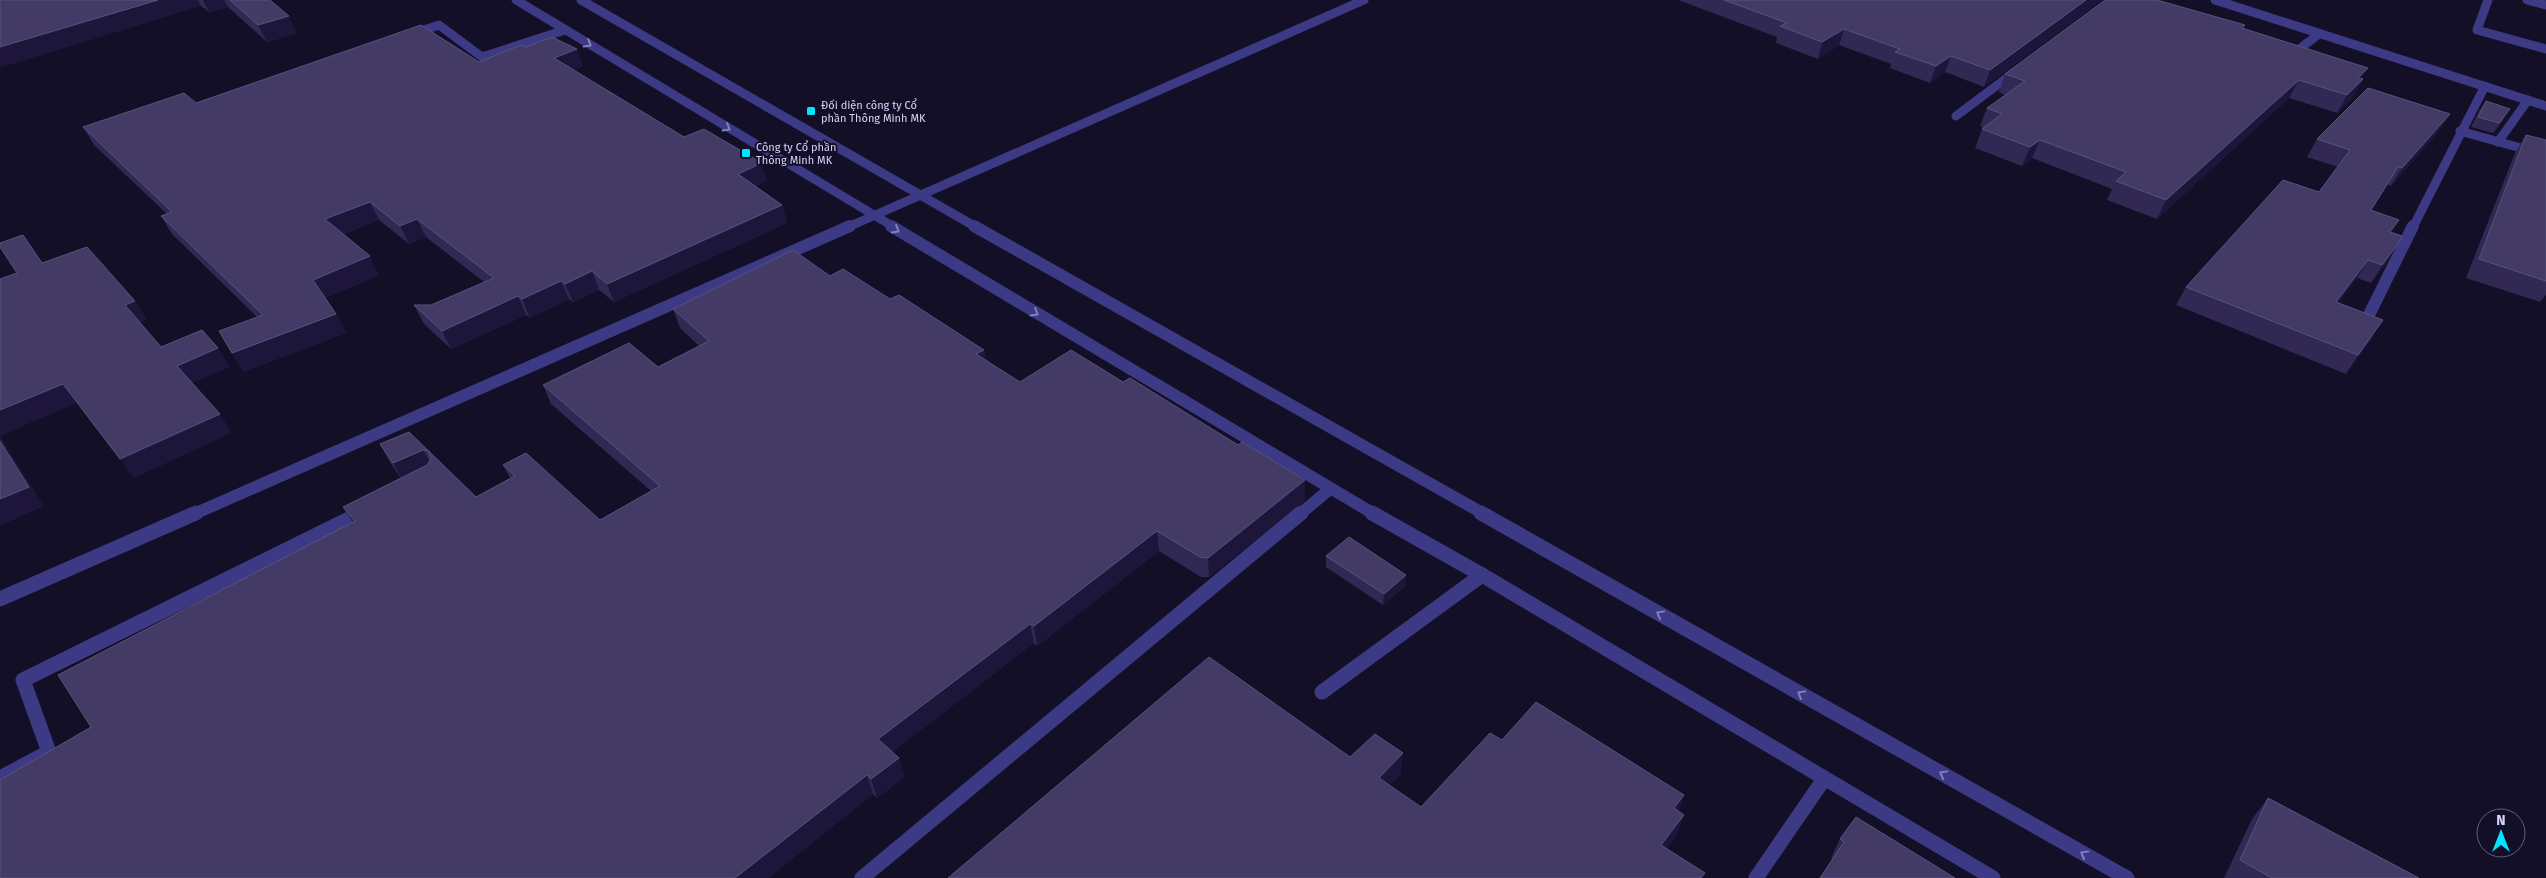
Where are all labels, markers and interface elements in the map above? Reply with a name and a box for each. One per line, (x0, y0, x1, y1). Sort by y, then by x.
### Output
one-way arrow (582, 37, 591, 47)
place label: Đối diện công ty Cổ phần Thông Minh MK (821, 98, 926, 125)
marker: Đối diện công ty Cổ phần Thông Minh MK (805, 105, 817, 117)
one-way arrow (721, 121, 730, 131)
place label: Công ty Cổ phần Thông Minh MK (756, 140, 836, 167)
marker: Công ty Cổ phần Thông Minh MK (740, 147, 752, 159)
one-way arrow (890, 223, 899, 233)
one-way arrow (1030, 307, 1039, 317)
one-way arrow (1656, 610, 1665, 620)
one-way arrow (1798, 690, 1807, 700)
one-way arrow (1939, 770, 1948, 780)
north arrow (2476, 808, 2526, 858)
text: N (2496, 812, 2506, 829)
one-way arrow (2081, 850, 2090, 860)

